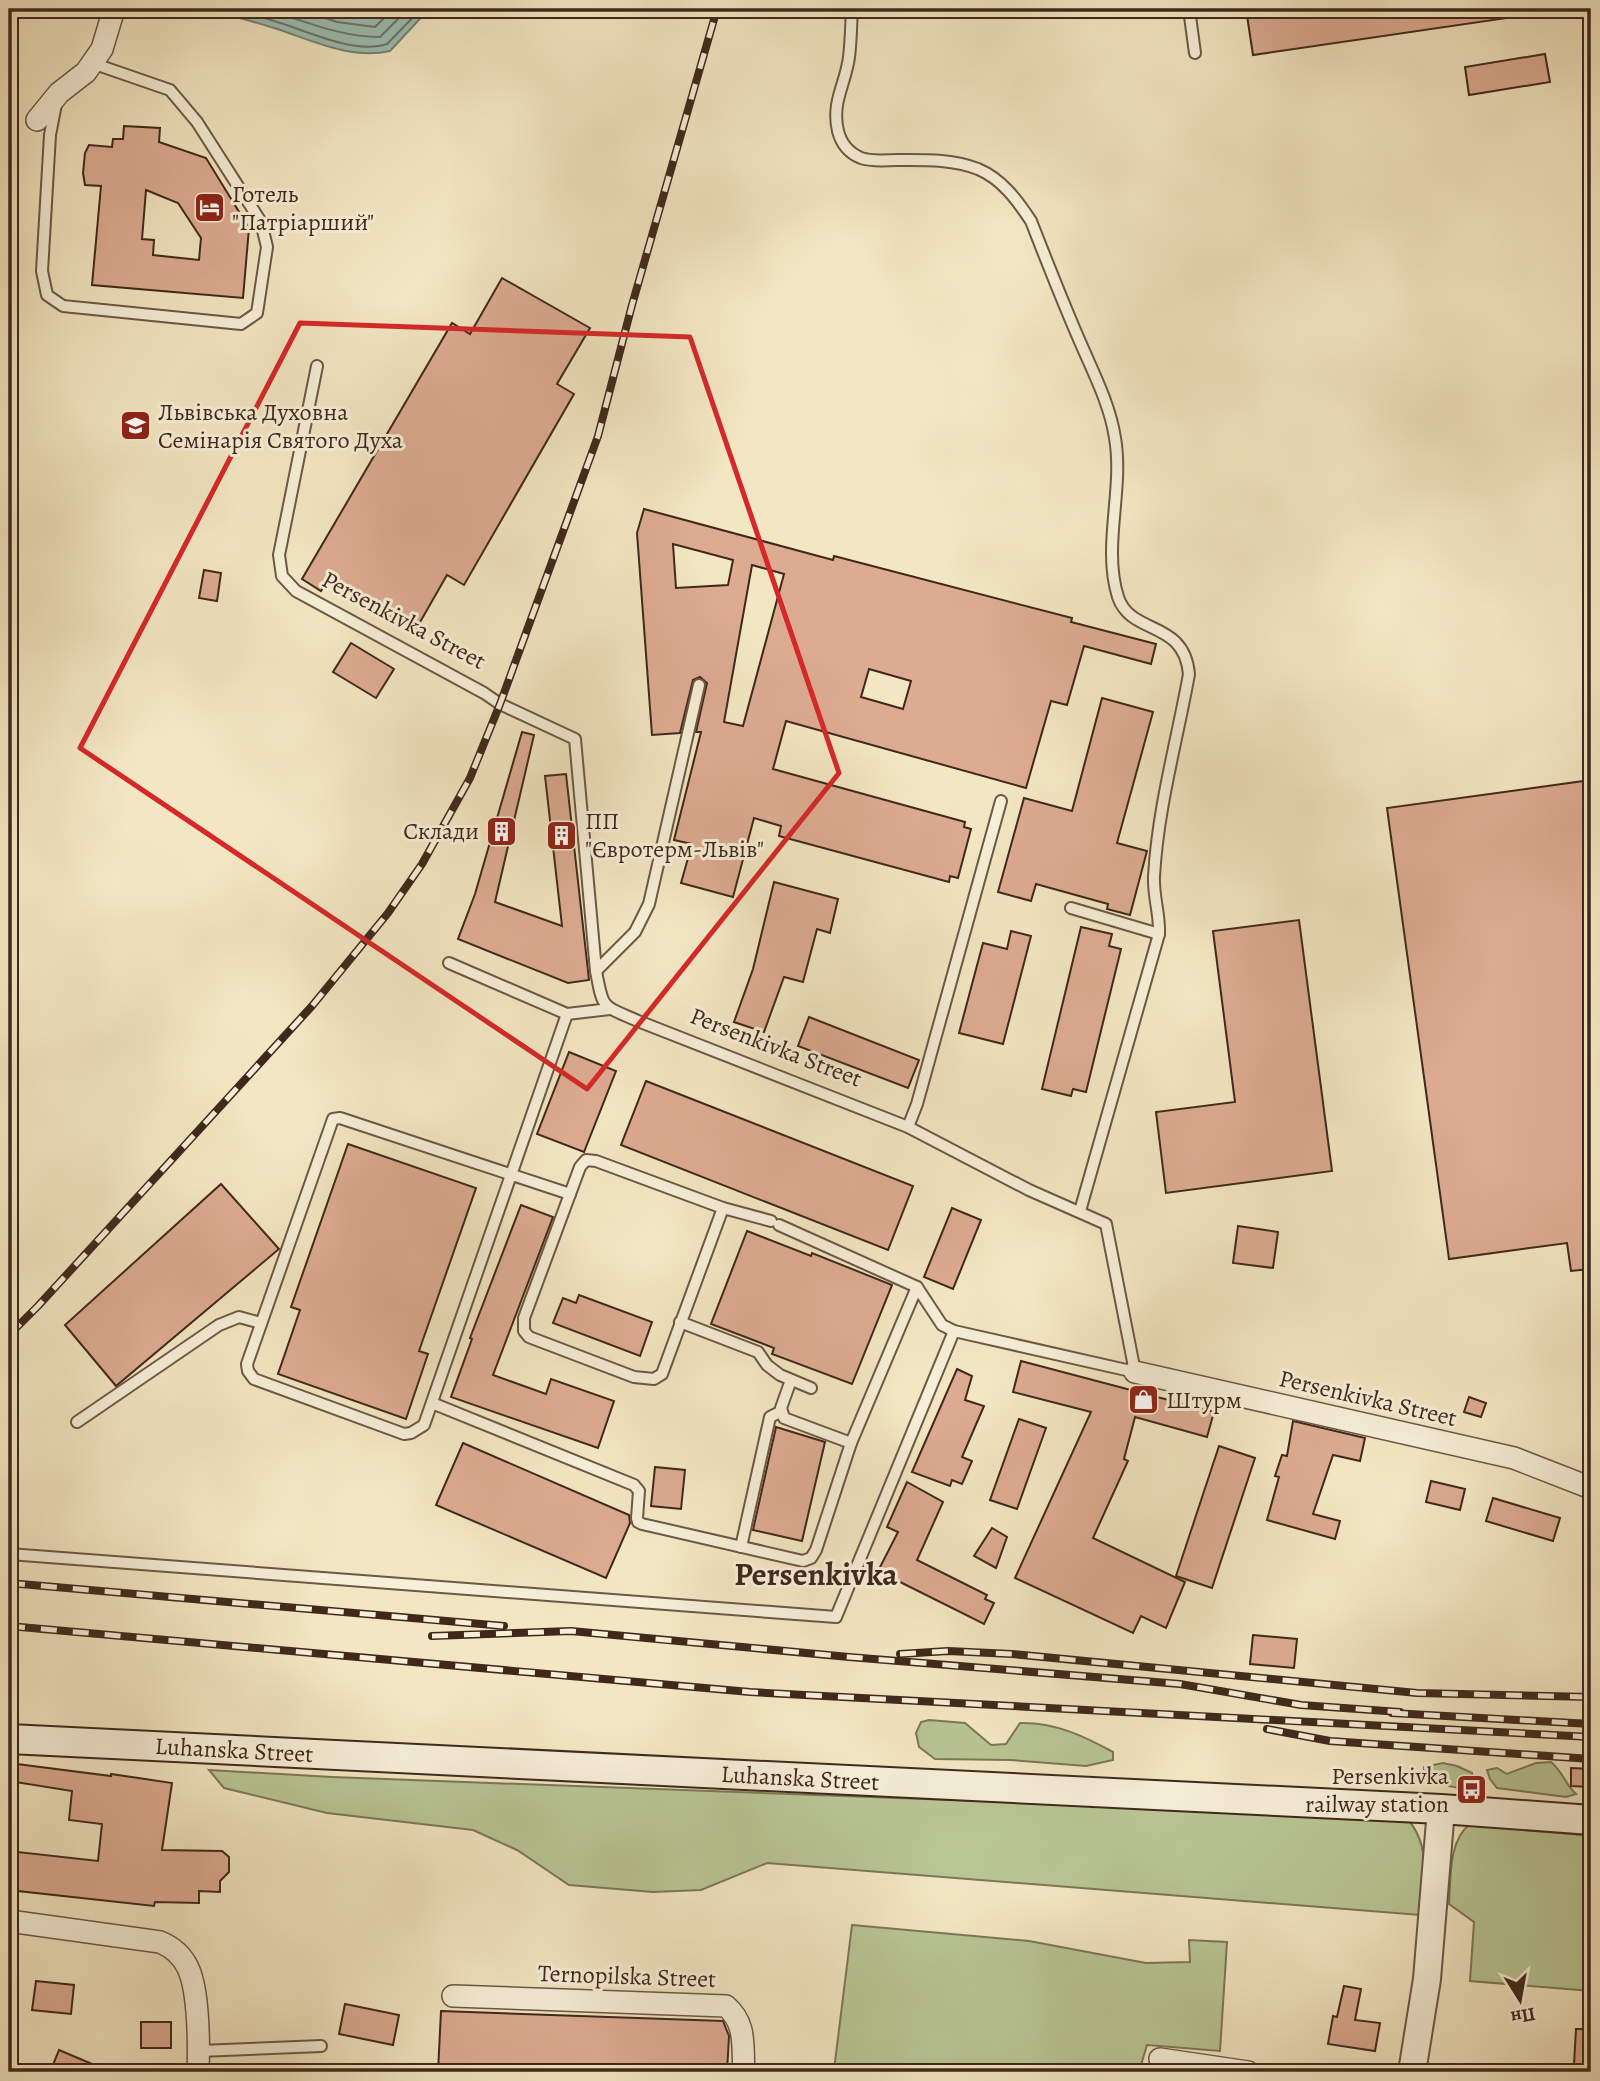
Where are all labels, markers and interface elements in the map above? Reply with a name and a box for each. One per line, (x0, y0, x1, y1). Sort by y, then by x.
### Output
place label: Готель "Патріарший" (232, 178, 374, 238)
hotel icon: Готель "Патріарший" (192, 191, 226, 225)
place label: Львівська Духовна Семінарія Святого Духа (158, 396, 403, 456)
school or university icon: Львівська Духовна Семінарія Святого Духа (118, 409, 152, 443)
street label: Persenkivka Street (316, 563, 492, 677)
place label: ПП "Євротерм-Львів" (585, 805, 764, 865)
building icon: Склади (485, 814, 519, 848)
place label: Склади (403, 815, 479, 847)
building icon: ПП "Євротерм-Львів" (545, 818, 579, 852)
street label: Persenkivka Street (686, 1000, 866, 1094)
street label: Persenkivka Street (1276, 1362, 1460, 1434)
shop icon: Штурм (1126, 1383, 1160, 1417)
place label: Штурм (1166, 1384, 1242, 1416)
district label: Persenkivka (734, 1552, 898, 1596)
street label: Luhanska Street (154, 1730, 314, 1770)
street label: Luhanska Street (720, 1758, 880, 1798)
place label: Persenkivka railway station (1305, 1760, 1450, 1820)
bus stop icon: Persenkivka railway station (1455, 1773, 1489, 1807)
street label: Ternopilska Street (537, 1957, 717, 1995)
north arrow (1484, 1966, 1554, 2036)
text: Пн (1508, 2001, 1538, 2031)

